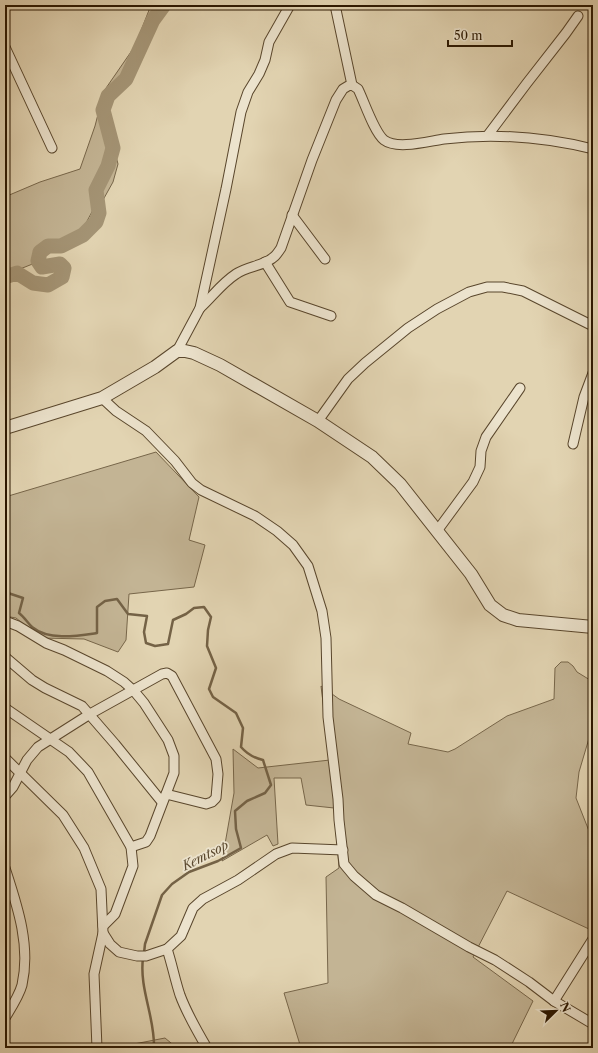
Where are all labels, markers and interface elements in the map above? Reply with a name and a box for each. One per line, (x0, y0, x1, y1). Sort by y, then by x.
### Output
scale bar (448, 22, 512, 48)
text: 50 m (454, 28, 483, 43)
water label: Kemtsop (178, 837, 231, 874)
north arrow (536, 991, 576, 1031)
text: N (557, 1000, 574, 1015)

